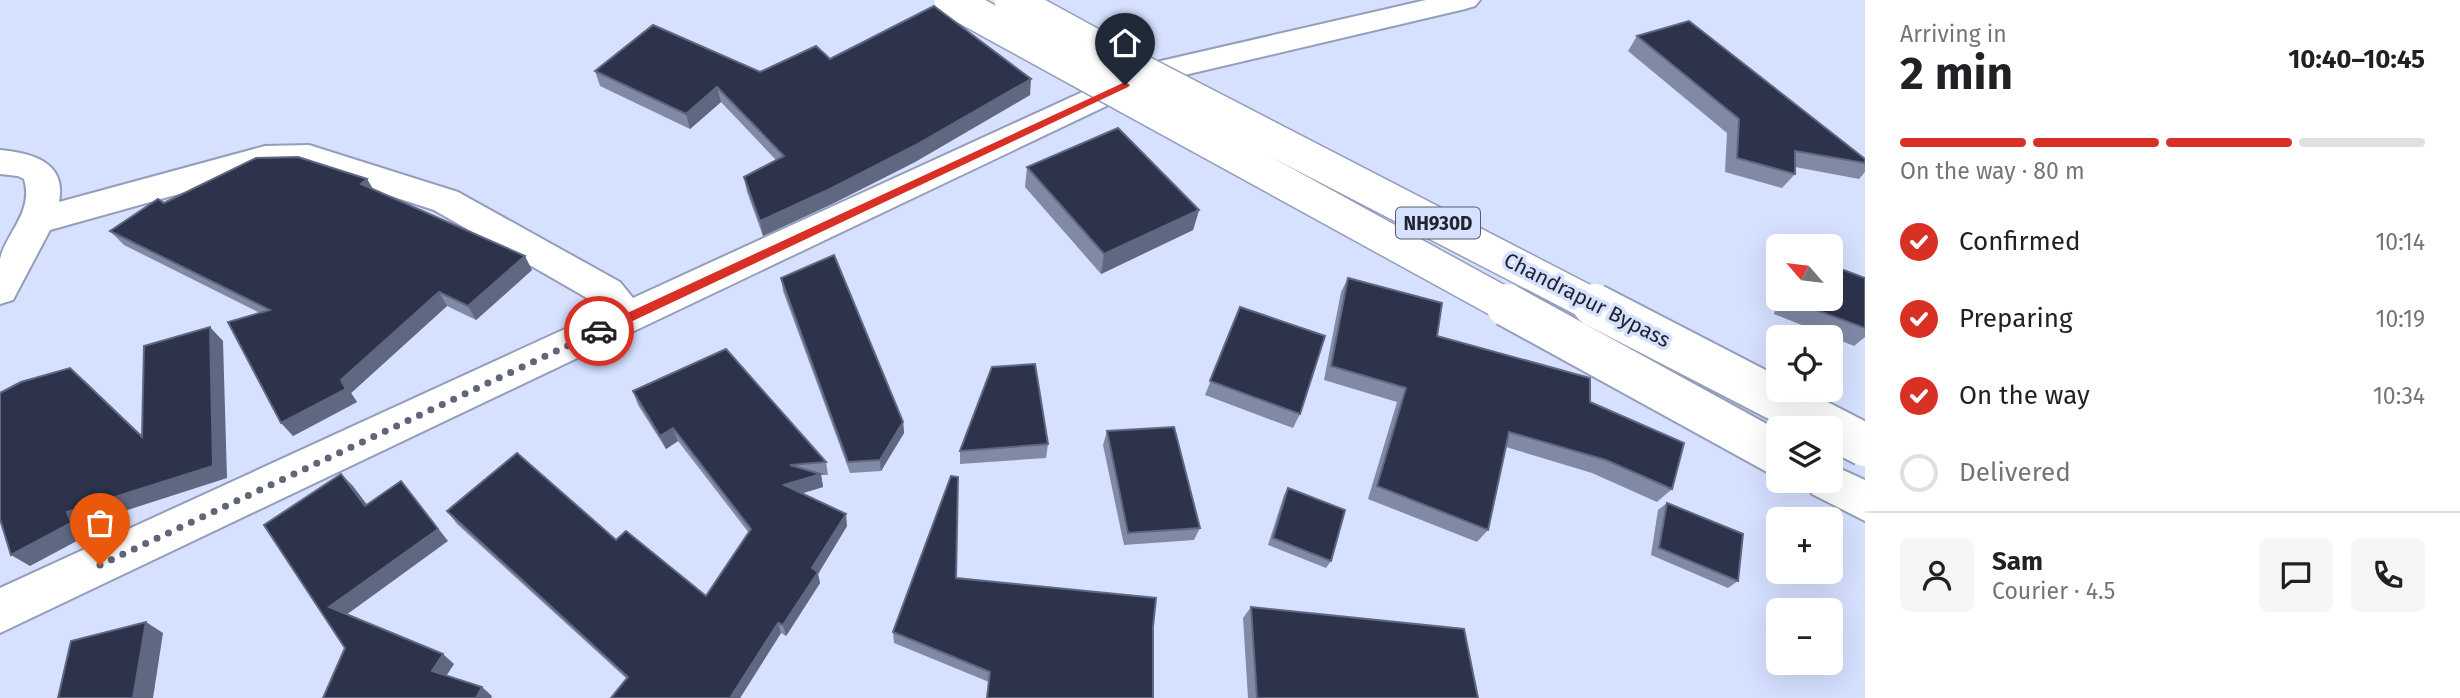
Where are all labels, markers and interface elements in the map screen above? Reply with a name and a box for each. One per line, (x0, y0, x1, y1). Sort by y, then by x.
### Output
pin (1095, 13, 1155, 85)
text: Arriving in (1900, 20, 2007, 48)
icon: home (1106, 24, 1144, 62)
text: 10:40–10:45 (2288, 44, 2425, 75)
text: 2 min (1900, 46, 2013, 101)
text: On the way · 80 m (1900, 157, 2085, 185)
road number: NH930D (1396, 208, 1480, 238)
icon: check (1900, 223, 1938, 261)
text: Confirmed (1959, 226, 2080, 257)
text: 10:14 (2375, 228, 2425, 256)
north arrow (1766, 234, 1843, 312)
map controls (1766, 234, 1843, 675)
street label: Chandrapur Bypass (1499, 247, 1675, 353)
courier (564, 296, 634, 366)
icon: check (1900, 300, 1938, 338)
text: Preparing (1959, 303, 2072, 334)
text: 10:19 (2376, 305, 2425, 333)
icon: car (580, 312, 618, 350)
button: locate (1766, 325, 1843, 402)
icon: check (1900, 377, 1938, 415)
text: On the way (1959, 380, 2090, 411)
text: 10:34 (2373, 382, 2425, 410)
button: layers (1766, 416, 1843, 493)
text: Delivered (1959, 457, 2071, 488)
pin (70, 493, 130, 565)
icon: bag (81, 504, 119, 542)
button: + (1766, 507, 1843, 584)
button: person (1900, 538, 1974, 612)
button: chat (2259, 538, 2333, 612)
button: phone (2351, 538, 2425, 612)
text: Sam (1992, 546, 2043, 577)
text: Courier · 4.5 (1992, 577, 2115, 605)
button: − (1766, 598, 1843, 675)

